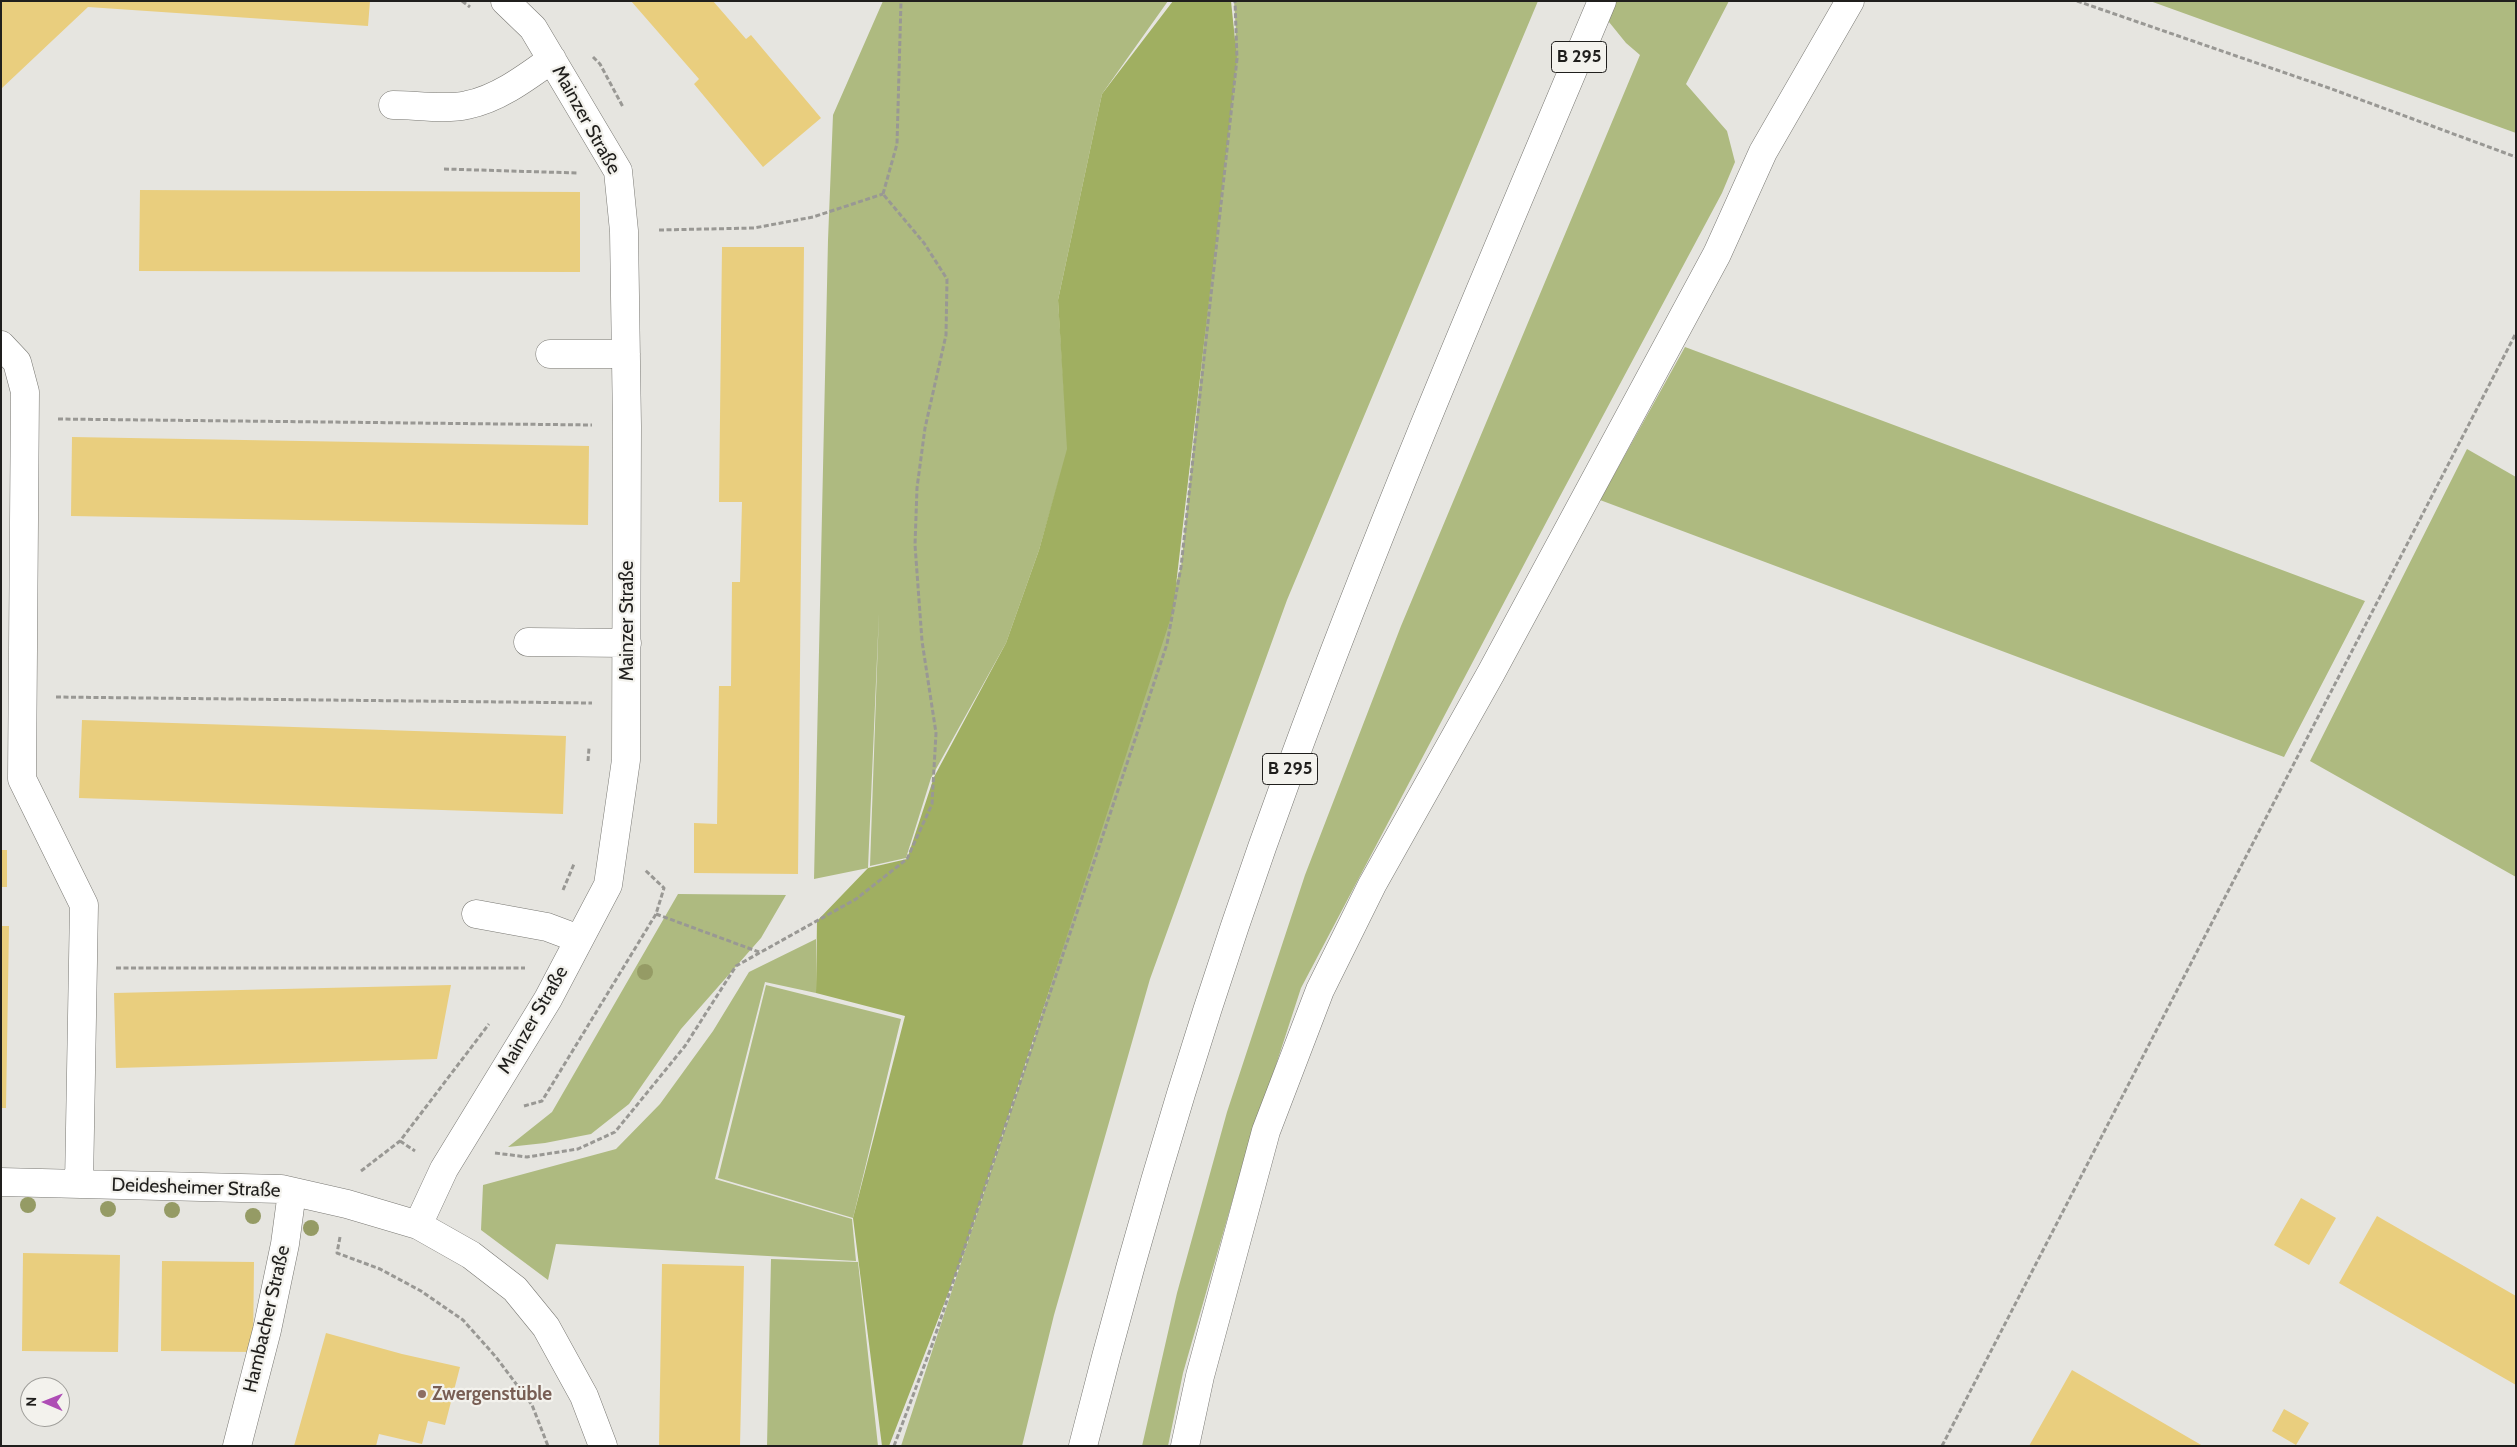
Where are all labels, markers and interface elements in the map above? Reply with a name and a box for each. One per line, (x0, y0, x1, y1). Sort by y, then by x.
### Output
road number: B 295 (1552, 42, 1606, 72)
street label: Mainzer Straße (547, 62, 625, 178)
street label: Mainzer Straße (616, 561, 638, 681)
road number: B 295 (1262, 754, 1318, 784)
street label: Mainzer Straße (493, 962, 573, 1078)
street label: Deidesheimer Straße (111, 1174, 281, 1202)
street label: Hambacher Straße (239, 1243, 295, 1395)
north arrow (20, 1377, 70, 1427)
place label: Zwergenstüble (432, 1383, 552, 1405)
marker: Zwergenstüble (416, 1388, 428, 1400)
text: N (22, 1397, 40, 1407)

